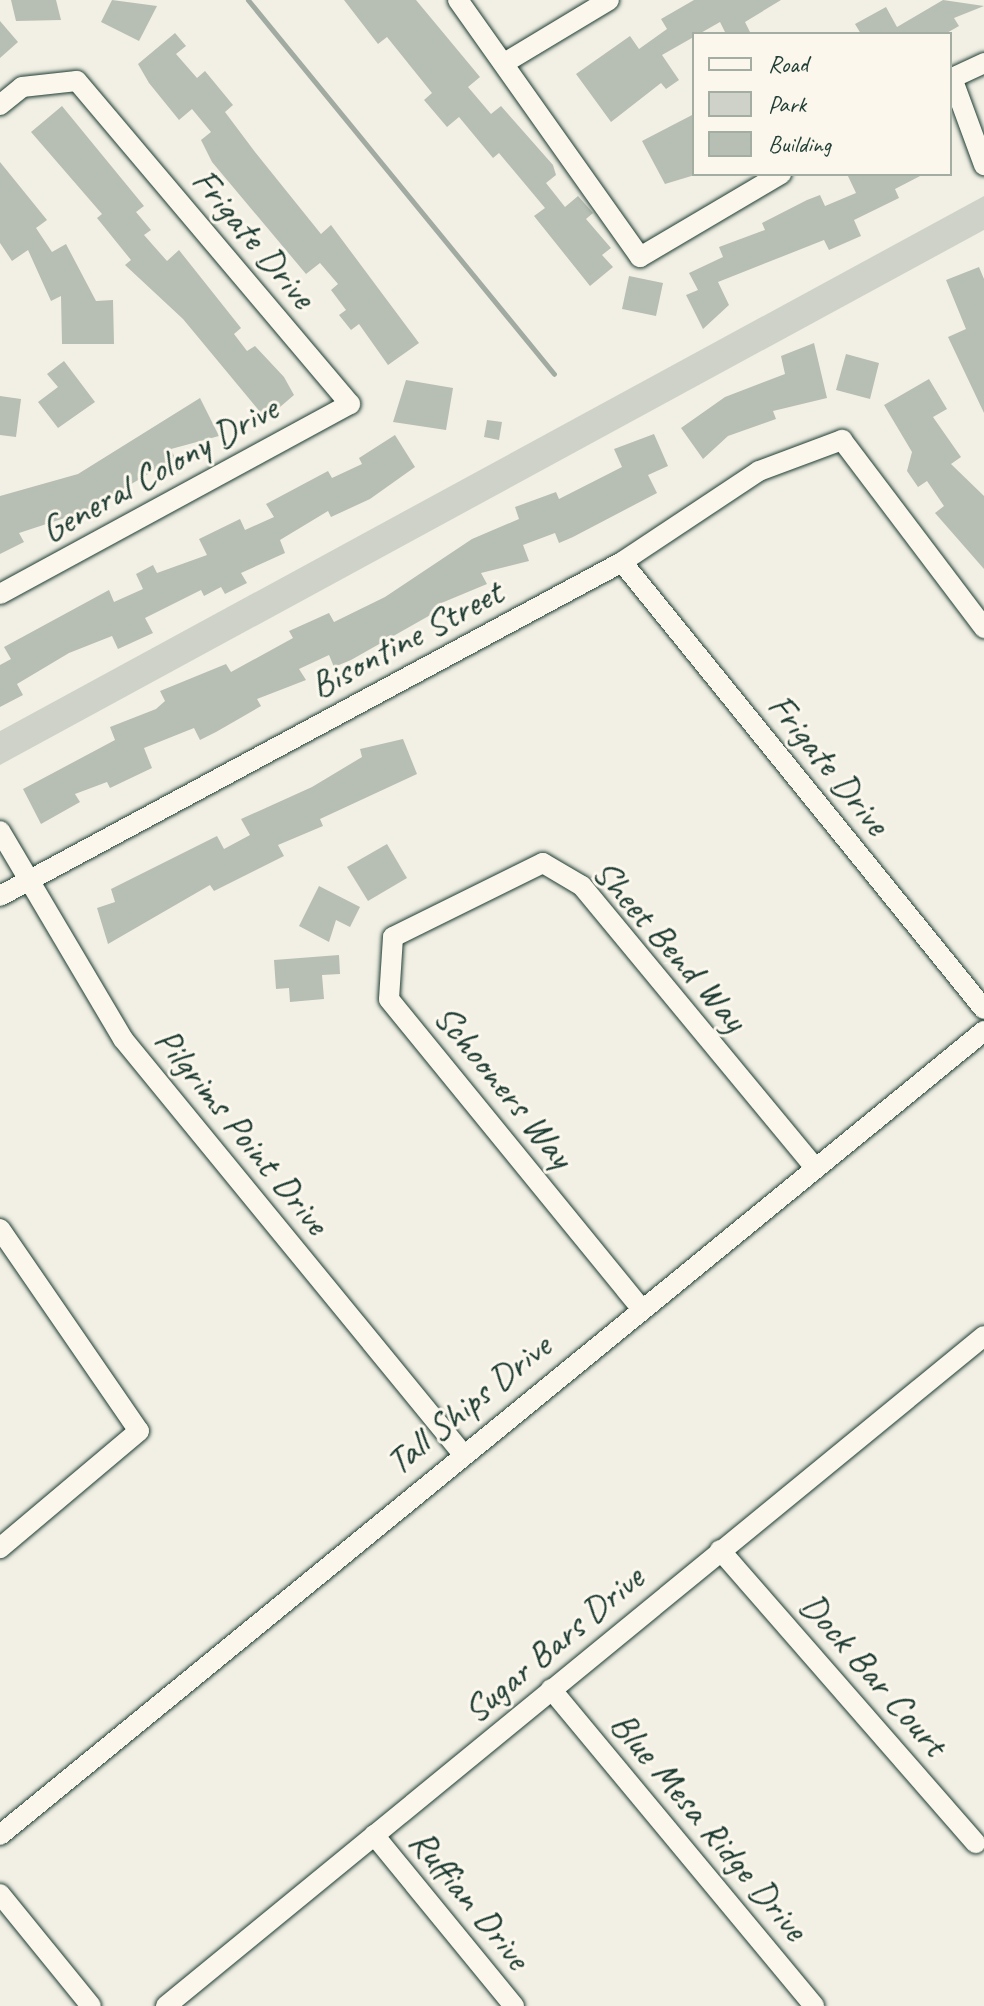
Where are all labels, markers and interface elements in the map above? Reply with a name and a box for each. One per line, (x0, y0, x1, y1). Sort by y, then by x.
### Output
legend (692, 32, 952, 176)
text: Road (768, 49, 808, 79)
text: Park (768, 89, 806, 119)
text: Building (768, 129, 831, 159)
street label: Frigate Drive (182, 159, 326, 317)
street label: General Colony Drive (33, 385, 285, 553)
street label: Bisontine Street (302, 569, 510, 709)
street label: Frigate Drive (758, 684, 900, 844)
street label: Sheet Bend Way (583, 850, 757, 1040)
street label: Schooners Way (424, 995, 584, 1177)
street label: Pilgrims Point Drive (145, 1018, 339, 1244)
street label: Tall Ships Drive (375, 1323, 561, 1485)
street label: Sugar Bars Drive (453, 1555, 653, 1733)
street label: Dock Bar Court (790, 1582, 958, 1766)
street label: Blue Mesa Ridge Drive (600, 1702, 818, 1950)
street label: Ruffian Drive (399, 1819, 541, 1979)

